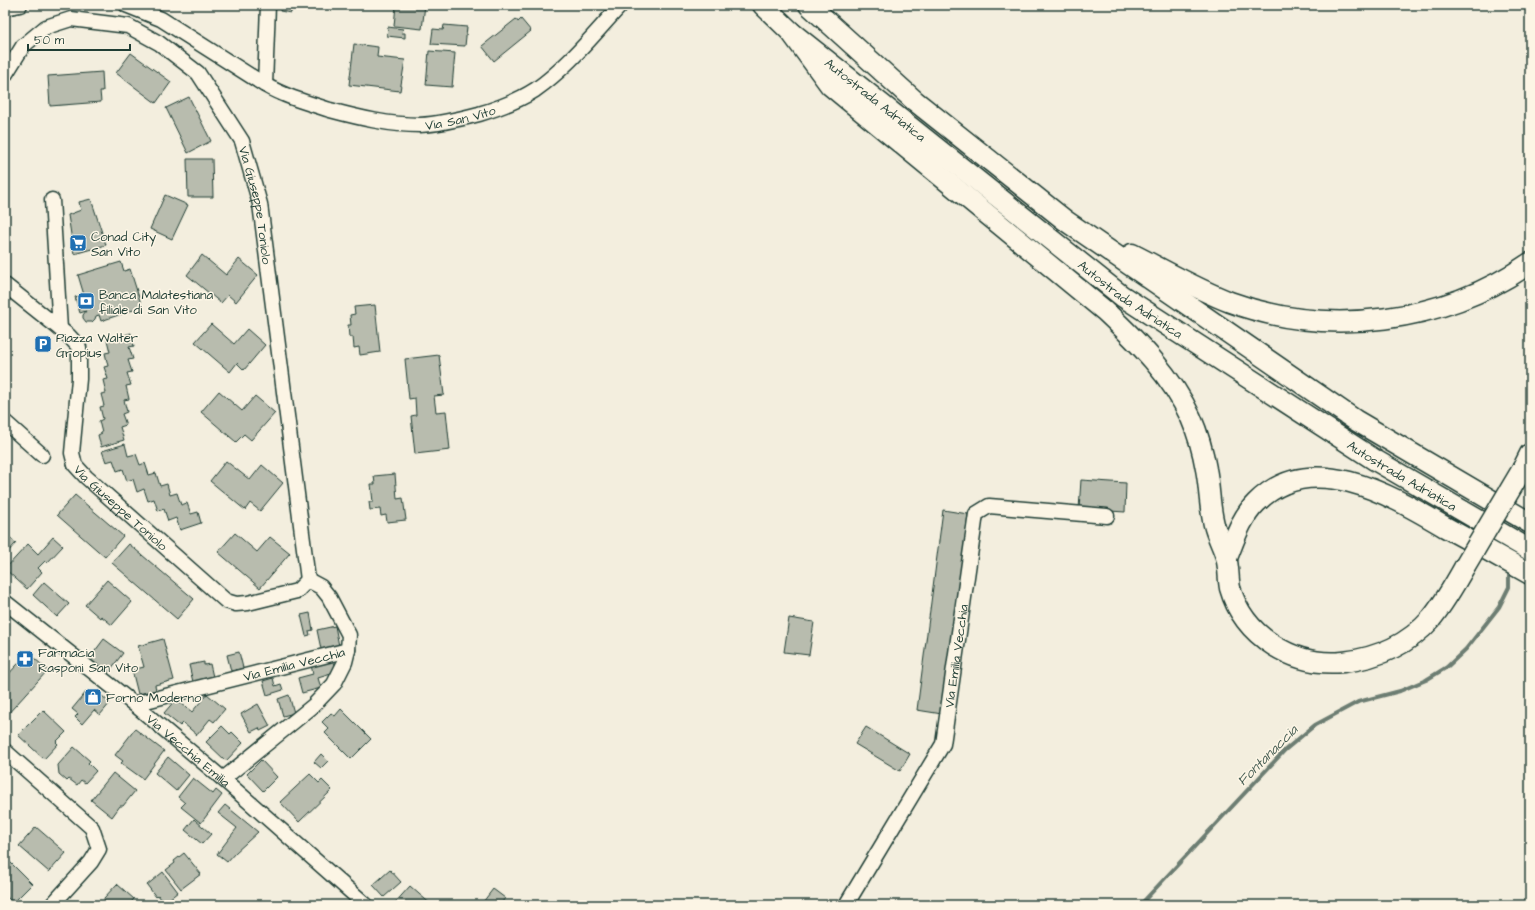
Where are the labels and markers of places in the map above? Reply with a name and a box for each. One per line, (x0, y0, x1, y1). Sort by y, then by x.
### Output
place label: Conad City San Vito (91, 228, 156, 261)
supermarket icon: Conad City San Vito (68, 233, 88, 253)
place label: Banca Malatestiana filiale di San Vito (99, 286, 214, 319)
bank icon: Banca Malatestiana filiale di San Vito (76, 291, 96, 311)
place label: Piazza Walter Gropius (56, 329, 138, 362)
parking icon: Piazza Walter Gropius (33, 334, 53, 354)
place label: Farmacia Rasponi San Vito (38, 644, 139, 677)
pharmacy icon: Farmacia Rasponi San Vito (15, 649, 35, 669)
shop icon: Forno Moderno (83, 687, 103, 707)
place label: Forno Moderno (106, 689, 202, 707)

